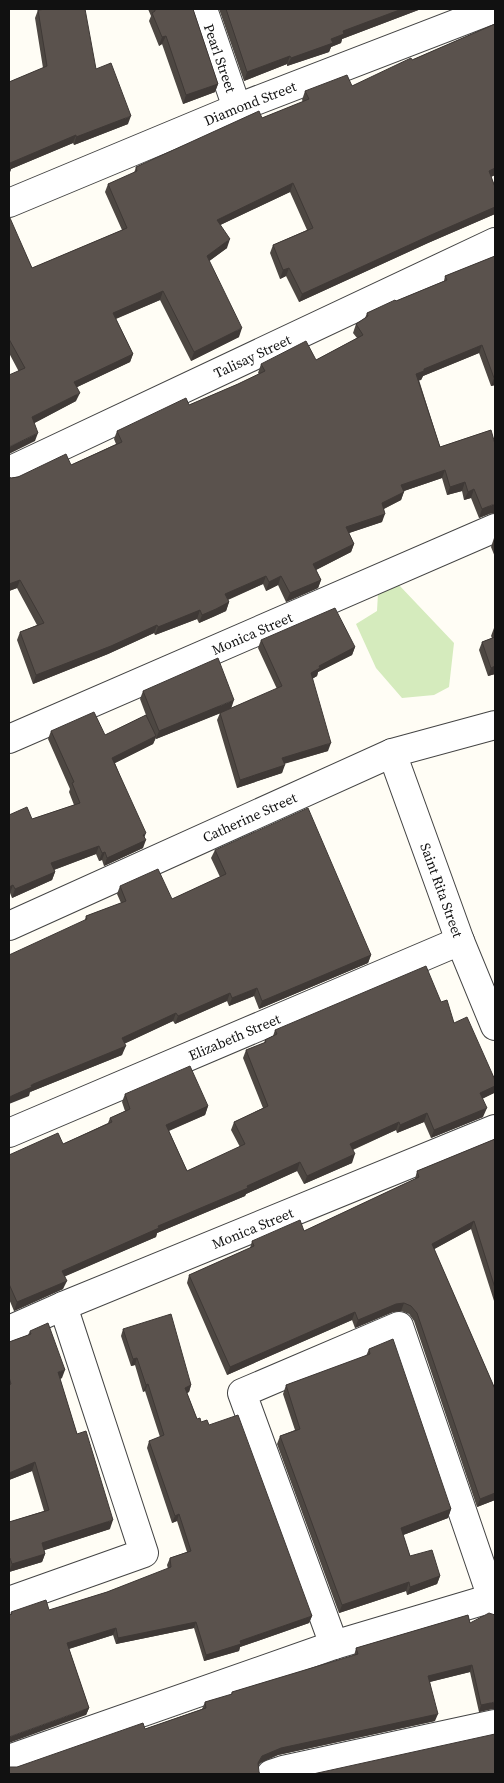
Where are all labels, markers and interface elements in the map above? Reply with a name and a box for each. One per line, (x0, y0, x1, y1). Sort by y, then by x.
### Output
street label: Pearl Street (199, 21, 241, 96)
street label: Diamond Street (201, 76, 300, 131)
street label: Talisay Street (210, 329, 295, 383)
street label: Monica Street (209, 607, 296, 660)
street label: Catherine Street (199, 787, 300, 847)
street label: Saint Rita Street (415, 840, 468, 941)
street label: Elizabeth Street (185, 1008, 284, 1065)
street label: Monica Street (209, 1203, 297, 1254)

